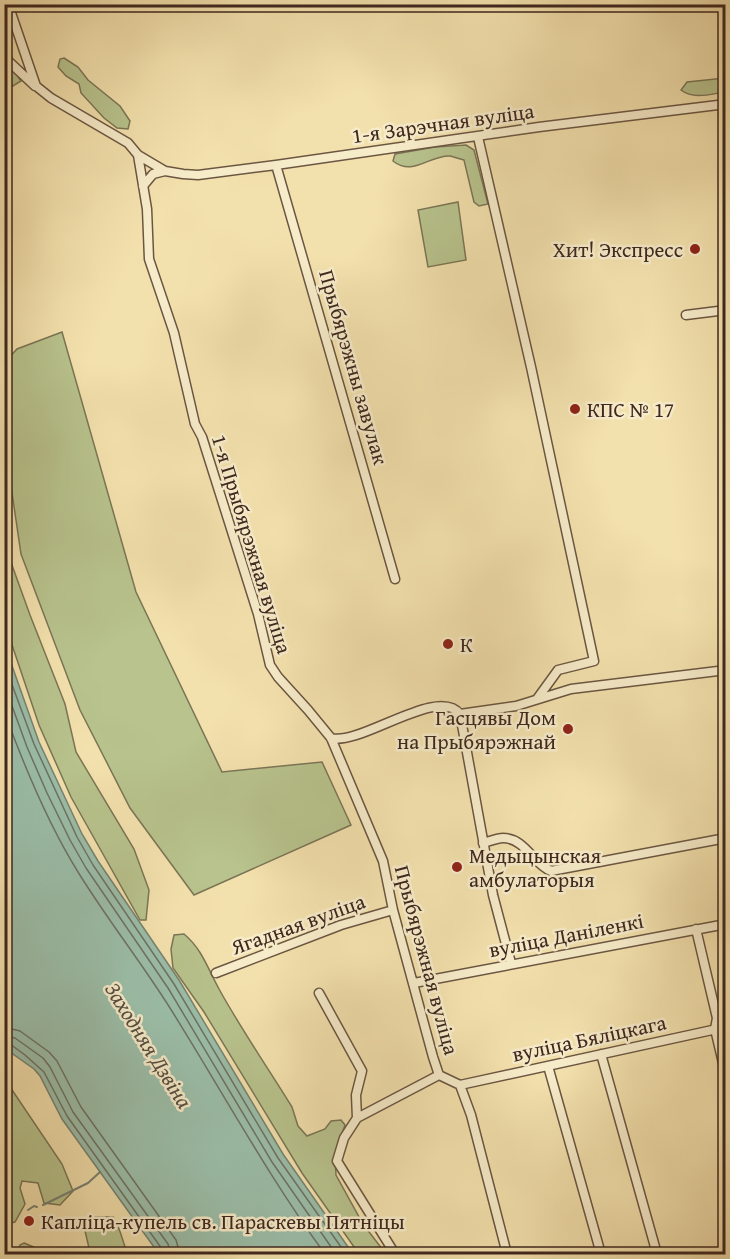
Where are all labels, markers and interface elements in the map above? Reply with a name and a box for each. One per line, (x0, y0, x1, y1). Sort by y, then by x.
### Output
street label: 1-я Зарэчная вуліца (350, 95, 536, 151)
place label: Хит! Экспресс (553, 234, 683, 265)
marker: Хит! Экспресс (688, 242, 702, 256)
street label: Прыбярэжны завулак (311, 266, 397, 468)
place label: КПС № 17 (587, 394, 674, 425)
marker: КПС № 17 (568, 402, 582, 416)
street label: 1-я Прыбярэжная вуліца (204, 431, 300, 657)
place label: К (460, 629, 473, 660)
marker: К (441, 637, 455, 651)
place label: Гасцявы Дом на Прыбярэжнай (397, 702, 556, 757)
marker: Гасцявы Дом на Прыбярэжнай (561, 722, 575, 736)
place label: Медыцынская амбулаторыя (469, 840, 602, 895)
marker: Медыцынская амбулаторыя (450, 860, 464, 874)
street label: Прыбярэжная вуліца (387, 862, 467, 1058)
street label: Ягадная вуліца (226, 885, 369, 963)
street label: вуліца Даніленкі (486, 905, 646, 965)
water label: Заходняя Дзвіна (97, 976, 201, 1114)
street label: вуліца Бяліцкага (509, 1007, 669, 1069)
place label: Капліца-купель св. Параскевы Пятніцы (41, 1206, 405, 1237)
marker: Капліца-купель св. Параскевы Пятніцы (22, 1214, 36, 1228)

